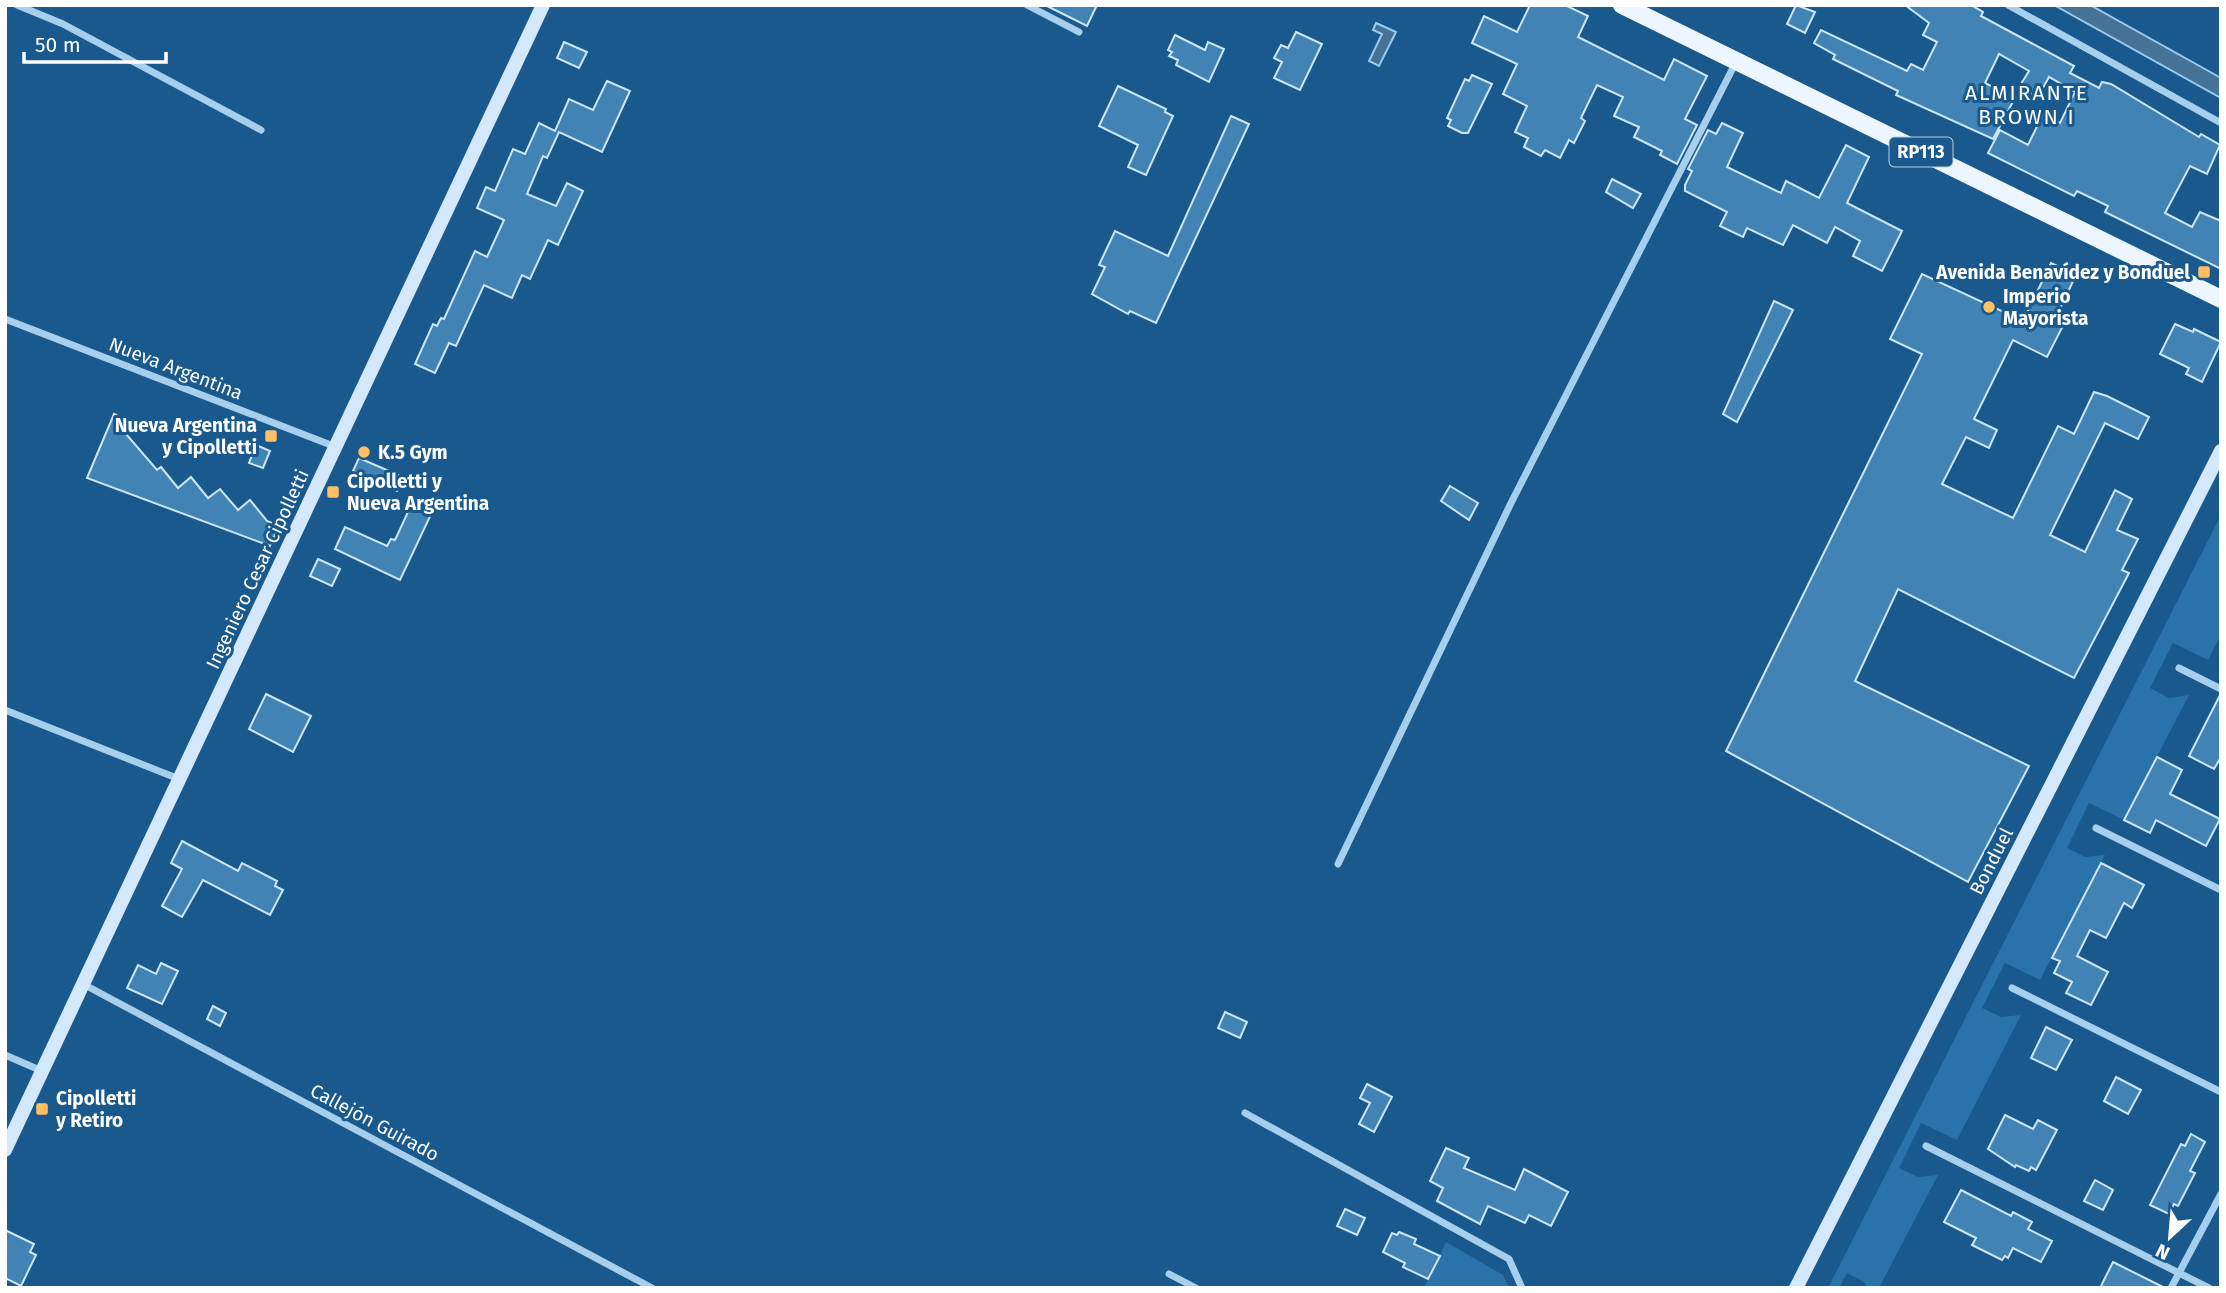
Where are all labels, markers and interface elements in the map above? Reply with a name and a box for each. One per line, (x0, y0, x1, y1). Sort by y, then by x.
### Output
scale bar (24, 21, 166, 65)
text: 50 m (35, 32, 81, 58)
district label: ALMIRANTE BROWN I (1965, 80, 2089, 130)
road number: RP113 (1890, 138, 1952, 167)
place label: Avenida Benavídez y Bonduel (1935, 261, 2190, 284)
marker: Avenida Benavídez y Bonduel (2196, 264, 2212, 280)
place label: Imperio Mayorista (2003, 285, 2089, 330)
marker: Imperio Mayorista (1981, 299, 1997, 315)
street label: Nueva Argentina (106, 332, 246, 405)
place label: Nueva Argentina y Cipolletti (115, 414, 257, 459)
marker: Nueva Argentina y Cipolletti (263, 428, 279, 444)
place label: K.5 Gym (378, 441, 448, 464)
marker: K.5 Gym (356, 444, 372, 460)
street label: Ingeniero Cesar Cipolletti (201, 466, 314, 673)
place label: Cipolletti y Nueva Argentina (347, 470, 489, 515)
marker: Cipolletti y Nueva Argentina (325, 484, 341, 500)
street label: Bonduel (1965, 823, 2018, 899)
street label: Callejón Guirado (306, 1079, 443, 1166)
place label: Cipolletti y Retiro (55, 1087, 136, 1132)
marker: Cipolletti y Retiro (34, 1101, 50, 1117)
north arrow (2135, 1202, 2205, 1272)
text: N (2152, 1239, 2173, 1265)

